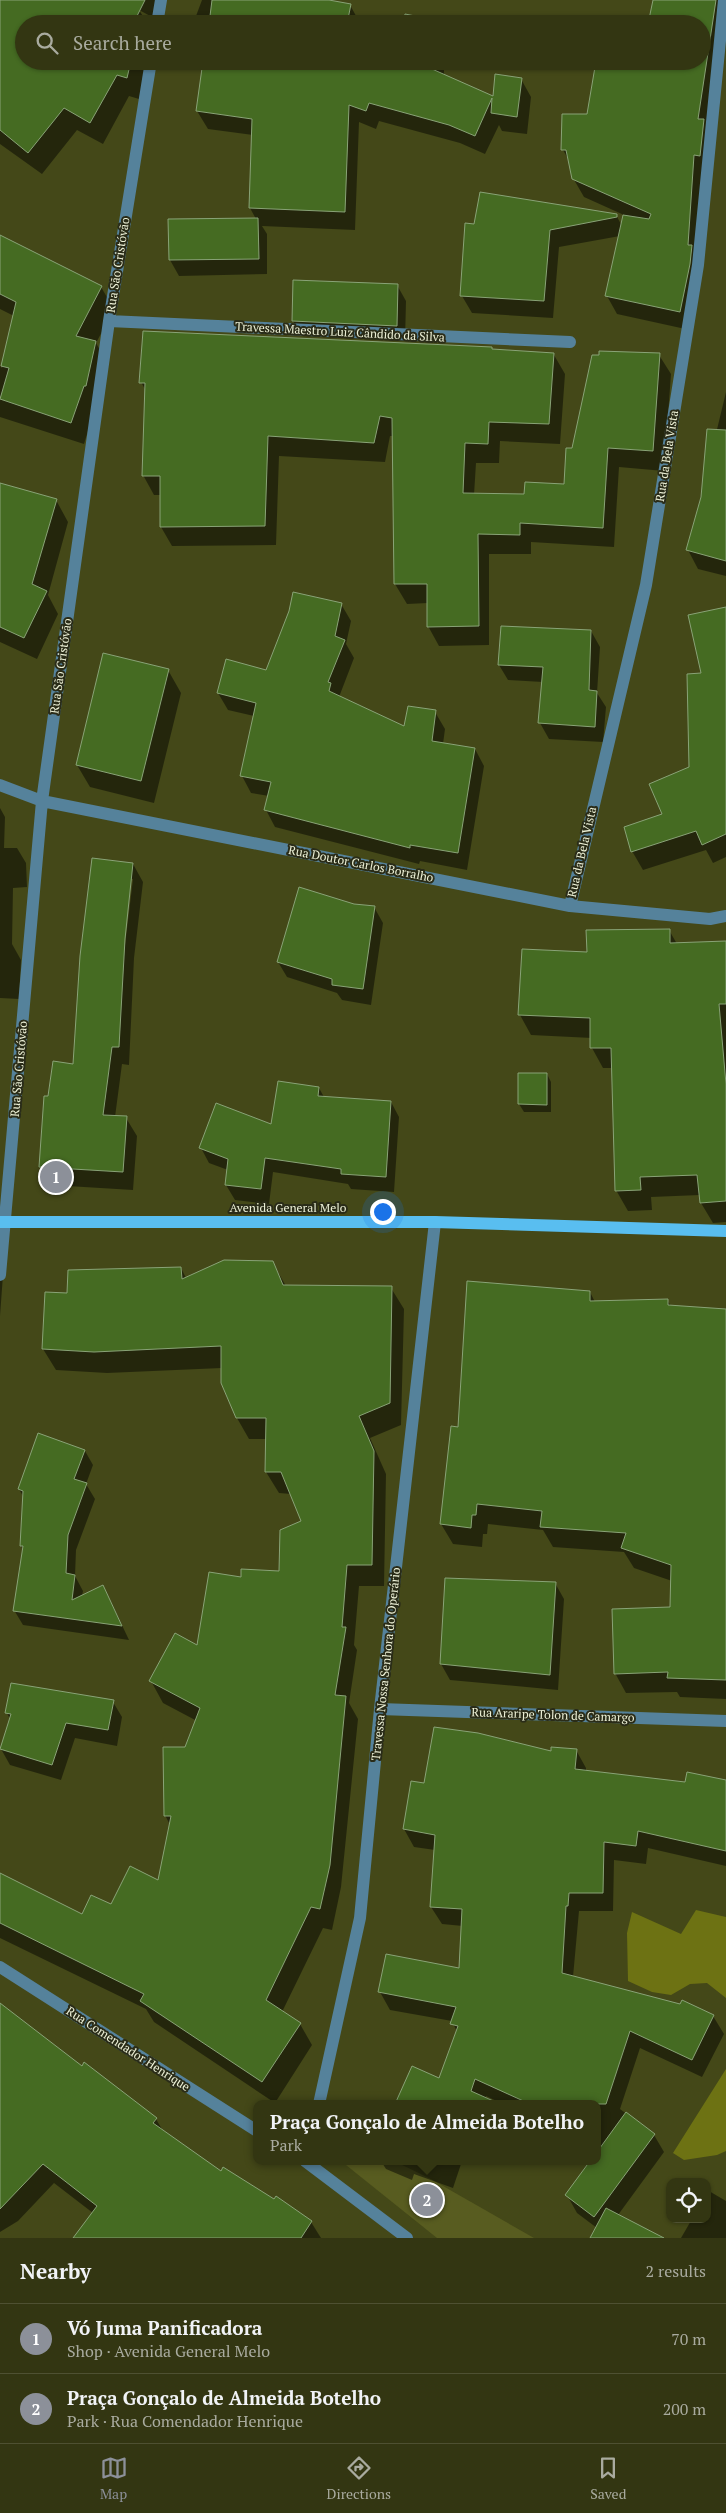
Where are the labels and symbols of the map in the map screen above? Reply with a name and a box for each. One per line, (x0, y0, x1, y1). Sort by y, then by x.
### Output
street label: Rua São Cristóvão (103, 216, 133, 314)
street label: Travessa Maestro Luiz Cândido da Silva (235, 319, 445, 344)
street label: Rua da Bela Vista (652, 409, 681, 503)
street label: Rua São Cristóvão (46, 617, 75, 715)
street label: Rua da Bela Vista (564, 805, 599, 899)
street label: Rua Doutor Carlos Borralho (287, 842, 435, 885)
street label: Rua São Cristóvão (7, 1020, 30, 1118)
pin: 1 (40, 1158, 72, 1196)
your location (370, 1199, 396, 1225)
street label: Avenida General Melo (230, 1200, 347, 1215)
street label: Travessa Nossa Senhora do Operário (368, 1566, 403, 1761)
street label: Rua Araripe Tolon de Camargo (471, 1704, 635, 1725)
street label: Rua Comendador Henrique (64, 2003, 193, 2094)
pin: 2 (411, 2181, 443, 2219)

